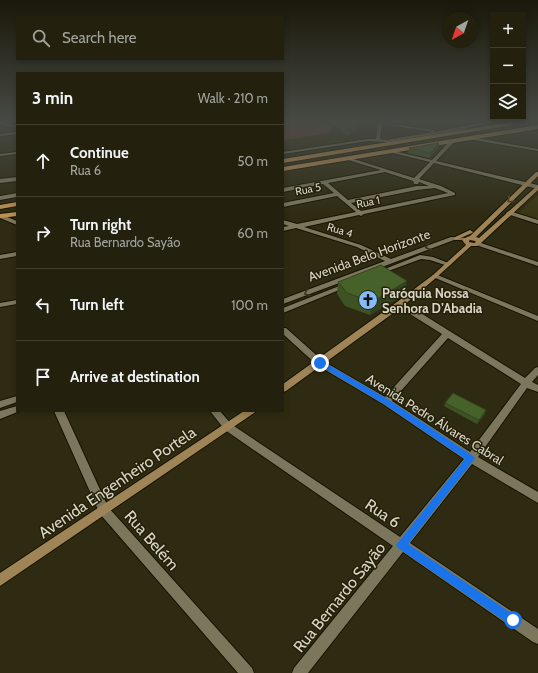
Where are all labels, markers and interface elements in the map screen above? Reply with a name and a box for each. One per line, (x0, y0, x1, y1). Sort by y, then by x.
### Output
north arrow (442, 12, 478, 48)
map controls (490, 12, 526, 120)
button: + (490, 12, 526, 48)
search box (16, 16, 284, 60)
icon: search (30, 27, 52, 49)
text: Search here (62, 29, 137, 47)
button: − (490, 48, 526, 84)
button: layers (490, 84, 526, 120)
text: 3 min (32, 88, 73, 108)
text: Walk · 210 m (198, 90, 268, 106)
text: Continue (70, 144, 129, 162)
icon: ahead (32, 150, 54, 172)
text: 50 m (238, 153, 268, 169)
text: Rua 6 (70, 162, 101, 178)
street label: Rua 5 (294, 180, 322, 198)
street label: Rua 1 (355, 193, 381, 211)
one-way arrow (507, 195, 515, 203)
text: Turn right (70, 216, 131, 234)
street label: Rua 4 (325, 219, 355, 241)
icon: right (32, 222, 54, 244)
text: 60 m (237, 225, 268, 241)
street label: Avenida Belo Horizonte (306, 225, 433, 285)
text: Rua Bernardo Sayão (70, 234, 180, 250)
one-way arrow (425, 243, 432, 251)
place label: Paróquia Nossa Senhora D’Abadia (382, 285, 483, 316)
one-way arrow (303, 288, 310, 296)
church icon: Paróquia Nossa Senhora D’Abadia (357, 289, 379, 311)
icon: left (32, 294, 54, 316)
text: Turn left (70, 296, 124, 314)
text: 100 m (231, 297, 268, 313)
route end (311, 354, 329, 372)
icon: arrive (32, 366, 54, 388)
text: Arrive at destination (70, 368, 200, 386)
street label: Avenida Pedro Álvares Cabral (363, 369, 507, 468)
street label: Avenida Engenheiro Portela (35, 422, 200, 542)
street label: Rua 6 (362, 495, 404, 532)
street label: Rua Belém (121, 507, 183, 574)
street label: Rua Bernardo Sayão (289, 538, 390, 656)
route start (504, 611, 522, 629)

